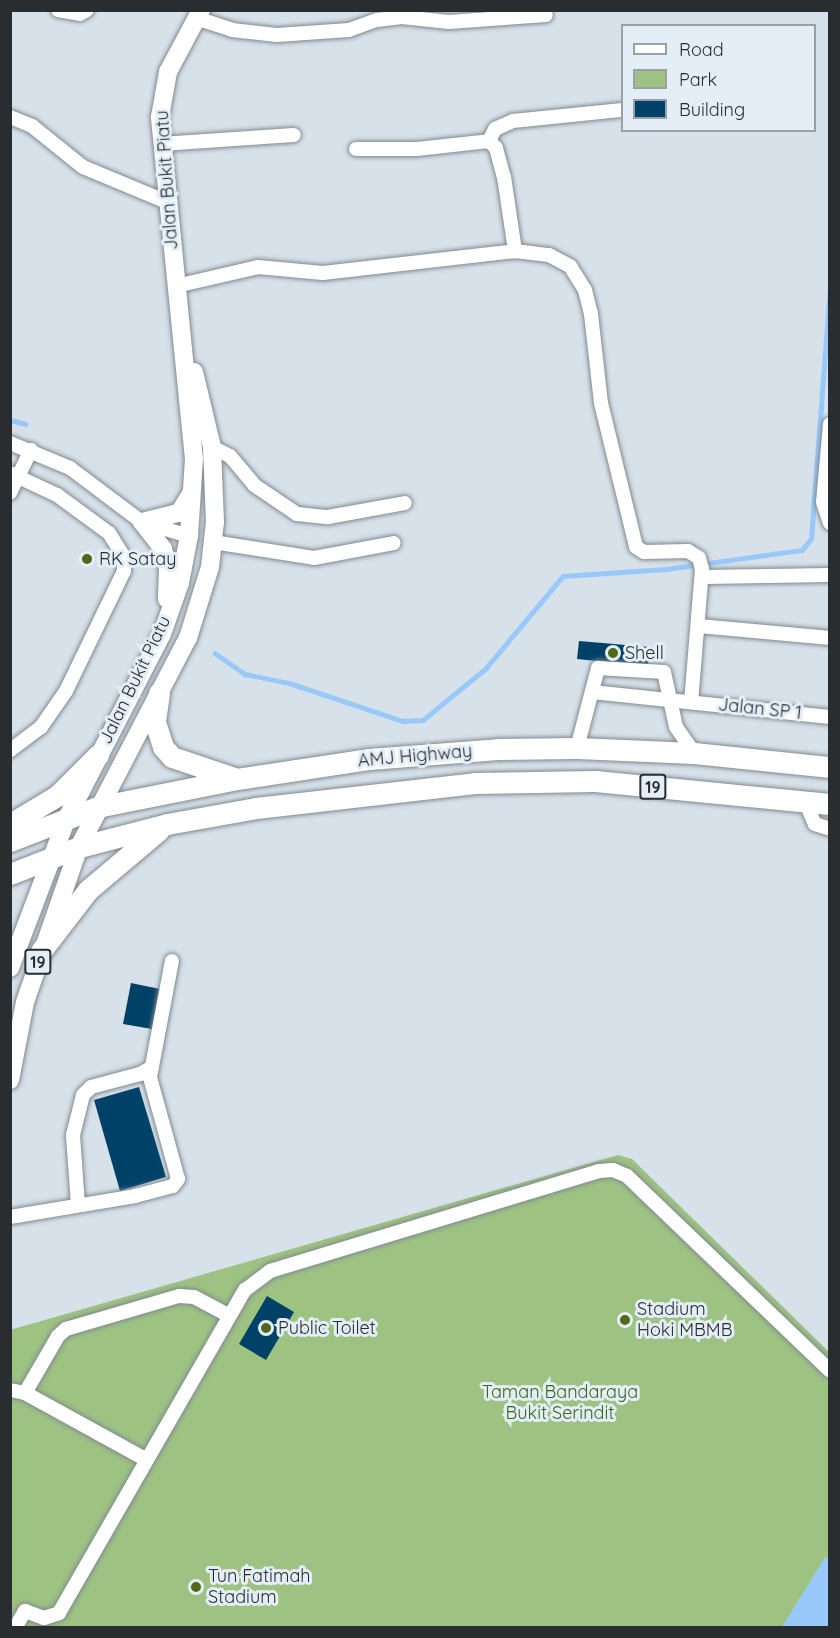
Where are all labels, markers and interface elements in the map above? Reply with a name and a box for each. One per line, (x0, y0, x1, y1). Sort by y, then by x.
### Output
legend (621, 24, 816, 132)
text: Road (679, 38, 724, 61)
text: Park (679, 68, 717, 91)
text: Building (679, 98, 745, 121)
street label: Jalan Bukit Piatu (151, 109, 183, 251)
place label: RK Satay (99, 548, 176, 570)
marker: RK Satay (80, 552, 94, 566)
street label: Jalan Bukit Piatu (95, 612, 175, 748)
place label: Shell (625, 642, 664, 664)
marker: Shell (606, 646, 620, 660)
street label: Jalan SP 1 (717, 694, 803, 724)
street label: AMJ Highway (357, 740, 473, 772)
road number: 19 (638, 774, 668, 800)
road number: 19 (23, 949, 53, 975)
place label: Stadium Hoki MBMB (637, 1299, 732, 1342)
marker: Stadium Hoki MBMB (618, 1313, 632, 1327)
place label: Public Toilet (278, 1317, 376, 1339)
marker: Public Toilet (259, 1321, 273, 1335)
park label: Taman Bandaraya Bukit Serindit (482, 1382, 638, 1424)
place label: Tun Fatimah Stadium (208, 1566, 311, 1608)
marker: Tun Fatimah Stadium (189, 1580, 203, 1594)

